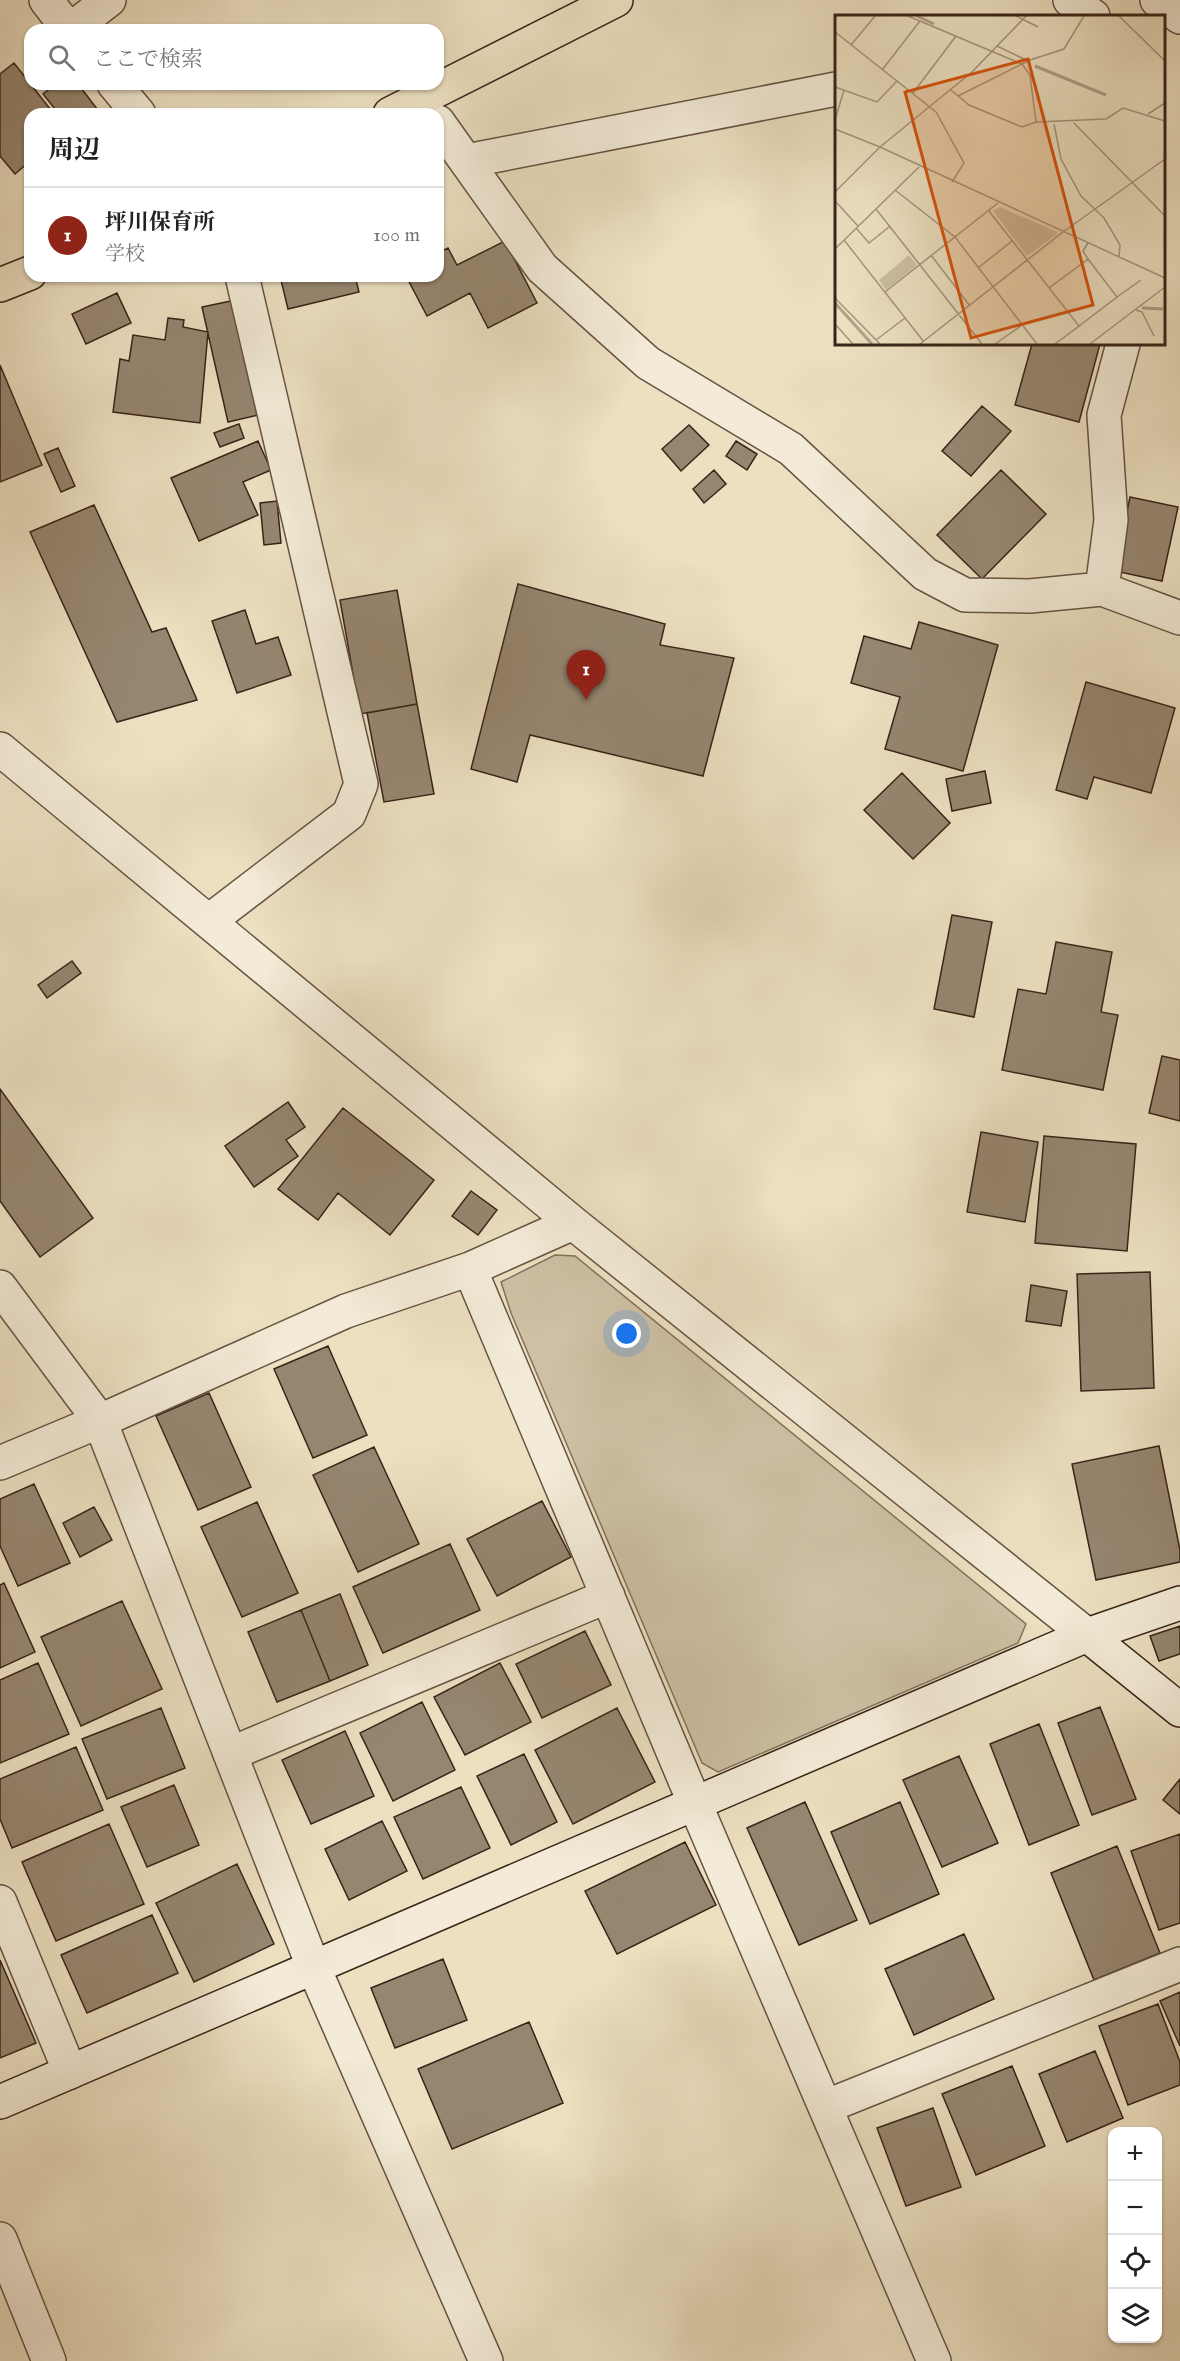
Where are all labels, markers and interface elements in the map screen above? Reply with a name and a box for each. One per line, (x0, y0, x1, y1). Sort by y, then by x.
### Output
inset map (835, 15, 1165, 345)
search box (24, 24, 444, 90)
icon: search (45, 41, 78, 74)
text: ここで検索 (93, 46, 203, 74)
text: 周辺 (48, 134, 100, 167)
text: 坪川保育所 (105, 209, 215, 237)
text: 1 (64, 223, 71, 248)
text: 100 m (373, 223, 420, 248)
text: 学校 (105, 242, 145, 267)
pin: 1 (566, 650, 606, 700)
your location (612, 1319, 641, 1348)
map controls (1108, 2127, 1162, 2343)
button: + (1108, 2127, 1162, 2181)
button: − (1108, 2181, 1162, 2235)
button: locate (1108, 2235, 1162, 2289)
button: layers (1108, 2289, 1162, 2343)

